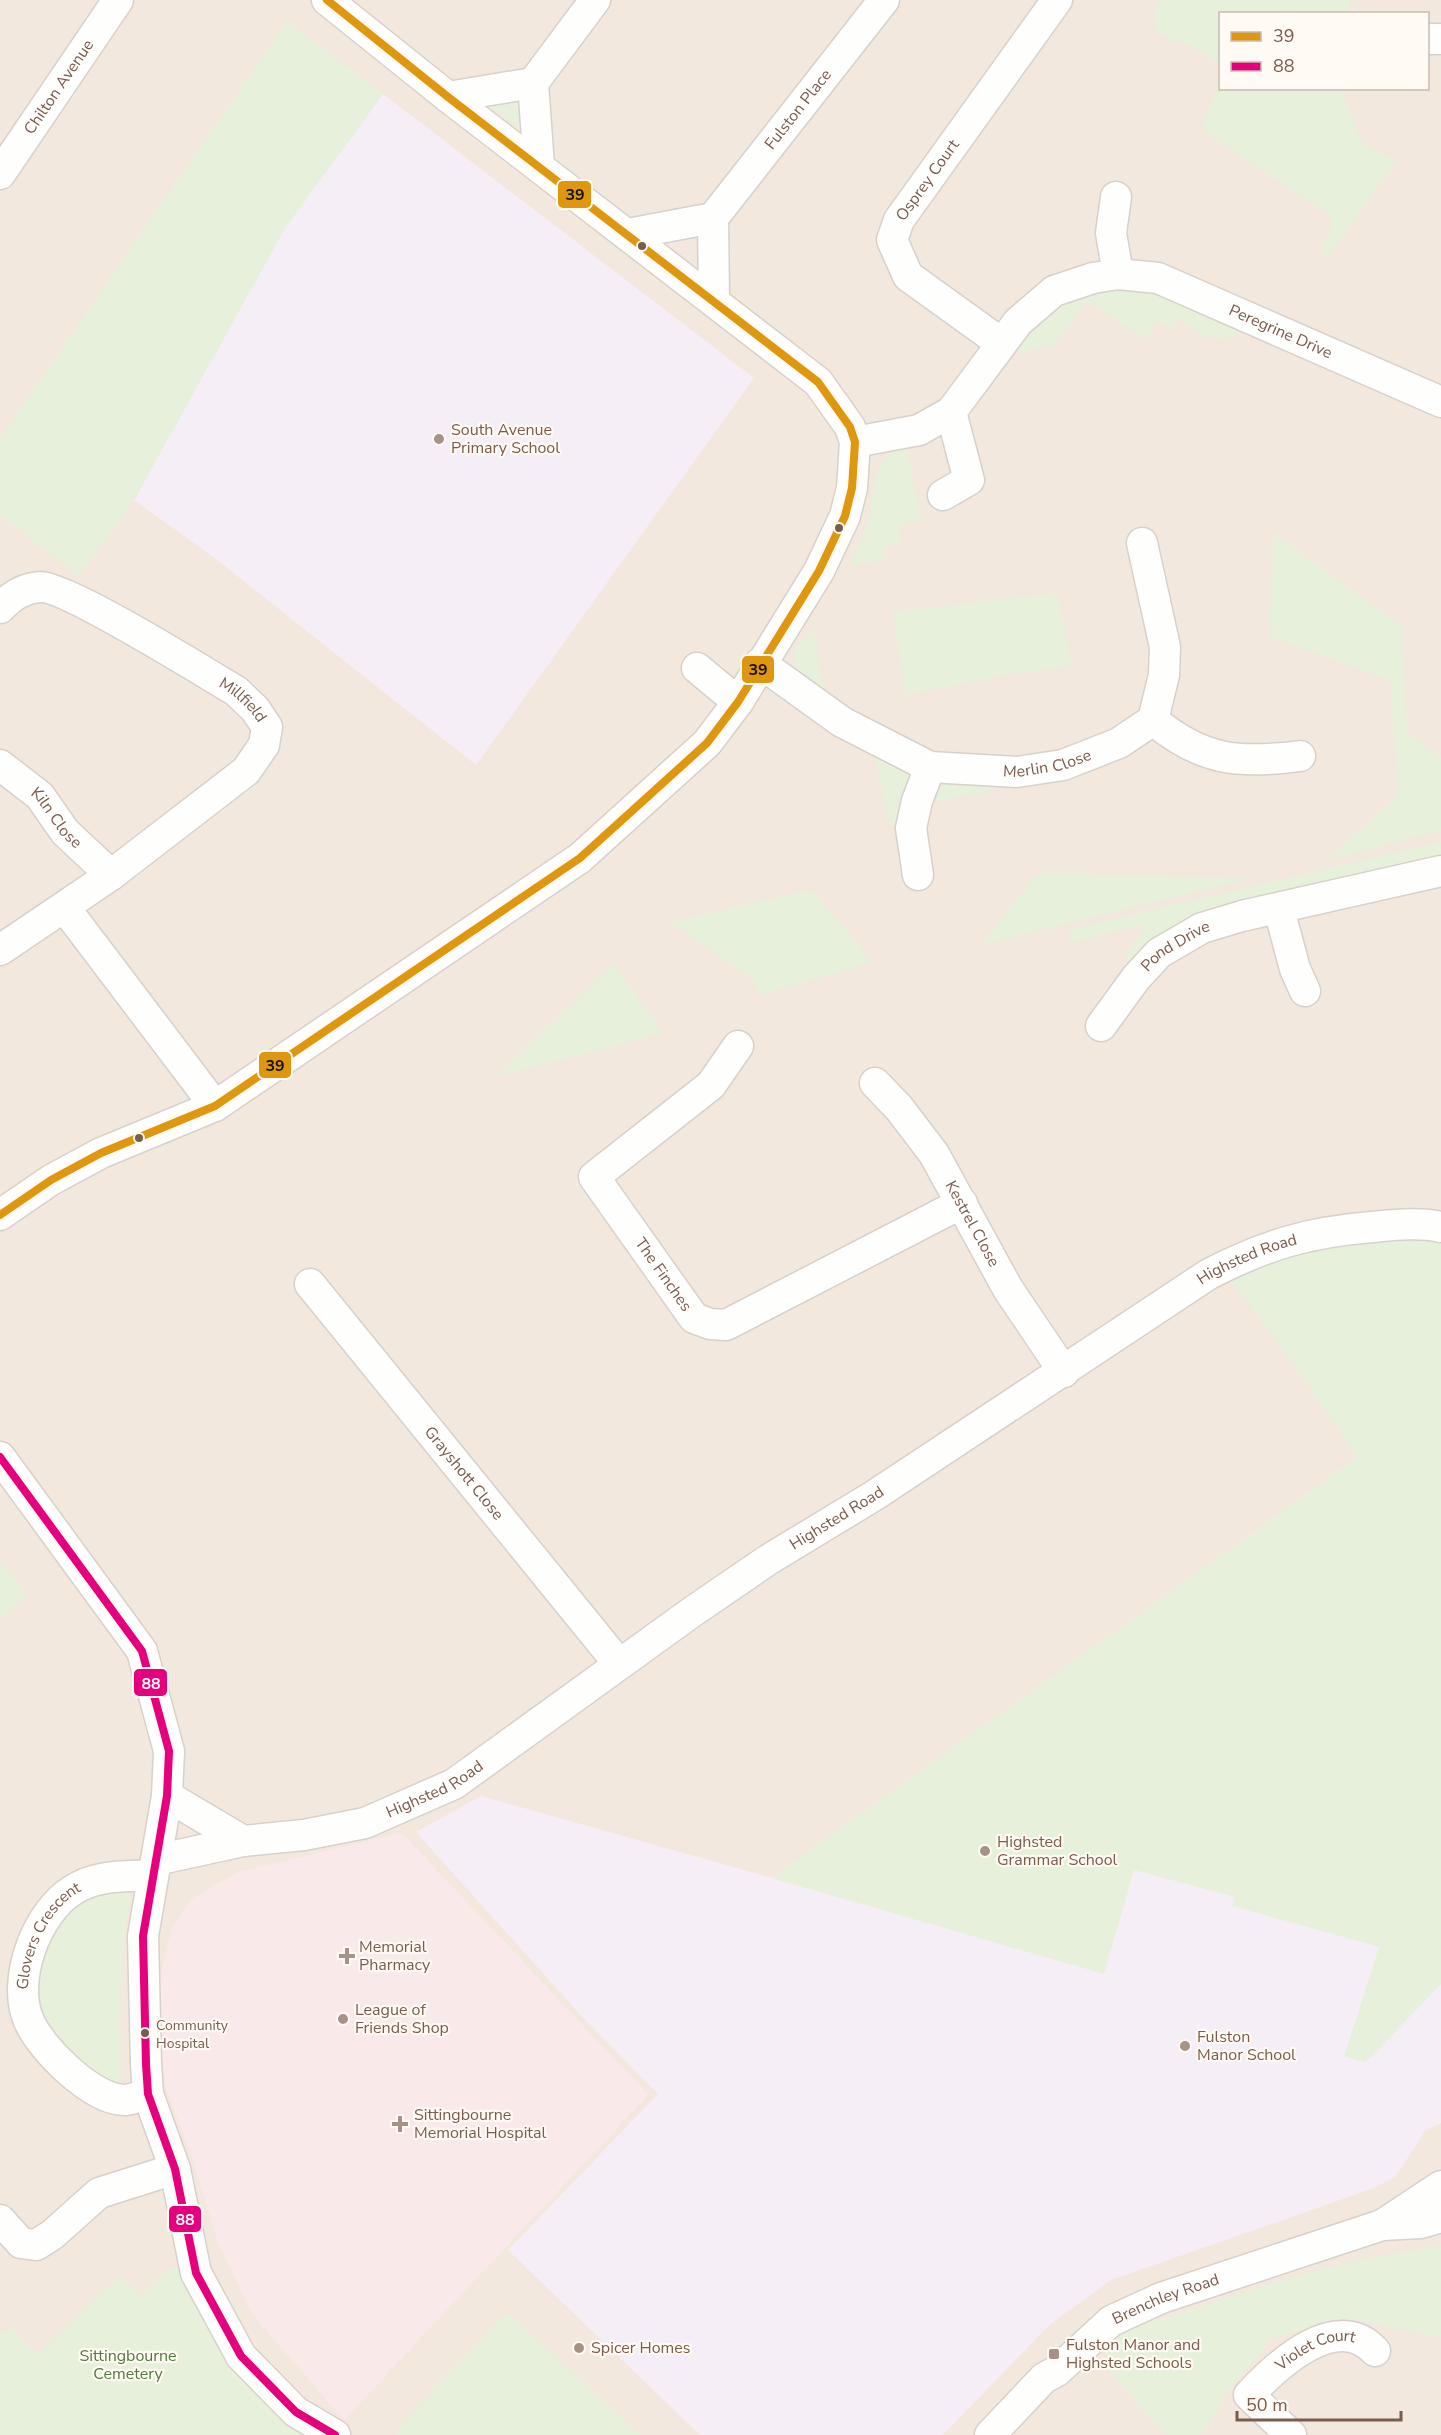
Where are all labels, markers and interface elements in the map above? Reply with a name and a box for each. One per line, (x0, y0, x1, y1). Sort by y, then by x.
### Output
legend (1219, 12, 1429, 90)
text: 39 (1273, 24, 1295, 48)
street label: Chilton Avenue (19, 35, 99, 139)
text: 88 (1273, 54, 1295, 78)
street label: Fulston Place (760, 65, 837, 154)
street label: Osprey Court (891, 135, 965, 226)
line badge: 39 (557, 180, 592, 209)
text: 39 (565, 184, 585, 206)
unlabelled marker (636, 240, 648, 252)
street label: Peregrine Drive (1225, 299, 1336, 364)
place label: South Avenue Primary School (451, 419, 560, 459)
marker: South Avenue Primary School (432, 432, 446, 446)
unlabelled marker (833, 522, 845, 534)
line badge: 39 (741, 655, 775, 684)
text: 39 (748, 659, 768, 681)
street label: Millfield (215, 672, 272, 727)
street label: Merlin Close (1002, 744, 1095, 783)
street label: Kiln Close (26, 782, 87, 853)
street label: Pond Drive (1136, 915, 1212, 977)
line badge: 39 (258, 1051, 292, 1079)
text: 39 (265, 1055, 285, 1077)
unlabelled marker (133, 1132, 145, 1144)
street label: Kestrel Close (940, 1177, 1005, 1271)
street label: Highsted Road (1193, 1229, 1299, 1290)
street label: The Finches (629, 1233, 697, 1316)
street label: Grayshott Close (419, 1422, 509, 1525)
street label: Highsted Road (786, 1481, 888, 1555)
line badge: 88 (133, 1668, 168, 1697)
text: 88 (141, 1673, 161, 1695)
street label: Highsted Road (383, 1755, 488, 1823)
place label: Highsted Grammar School (997, 1831, 1118, 1871)
marker: Highsted Grammar School (978, 1844, 992, 1858)
street label: Glovers Crescent (12, 1877, 85, 1990)
place label: Memorial Pharmacy (359, 1936, 431, 1976)
marker: Memorial Pharmacy (340, 1949, 354, 1963)
place label: League of Friends Shop (355, 1999, 449, 2039)
marker: League of Friends Shop (336, 2012, 350, 2026)
place label: Community Hospital (156, 2016, 229, 2053)
place label: Fulston Manor School (1197, 2026, 1296, 2066)
marker: Community Hospital (139, 2027, 151, 2039)
marker: Fulston Manor School (1178, 2039, 1192, 2053)
place label: Sittingbourne Memorial Hospital (414, 2104, 546, 2144)
marker: Sittingbourne Memorial Hospital (391, 2115, 409, 2133)
line badge: 88 (168, 2205, 202, 2233)
text: 88 (175, 2209, 195, 2231)
street label: Brenchley Road (1109, 2269, 1222, 2330)
street label: Violet Court (1270, 2325, 1358, 2377)
place label: Fulston Manor and Highsted Schools (1066, 2334, 1200, 2374)
place label: Spicer Homes (591, 2337, 690, 2359)
marker: Spicer Homes (572, 2341, 586, 2355)
park label: Sittingbourne Cemetery (79, 2345, 177, 2385)
marker: Fulston Manor and Highsted Schools (1047, 2347, 1061, 2361)
scale bar (1237, 2384, 1400, 2422)
text: 50 m (1246, 2393, 1288, 2417)

